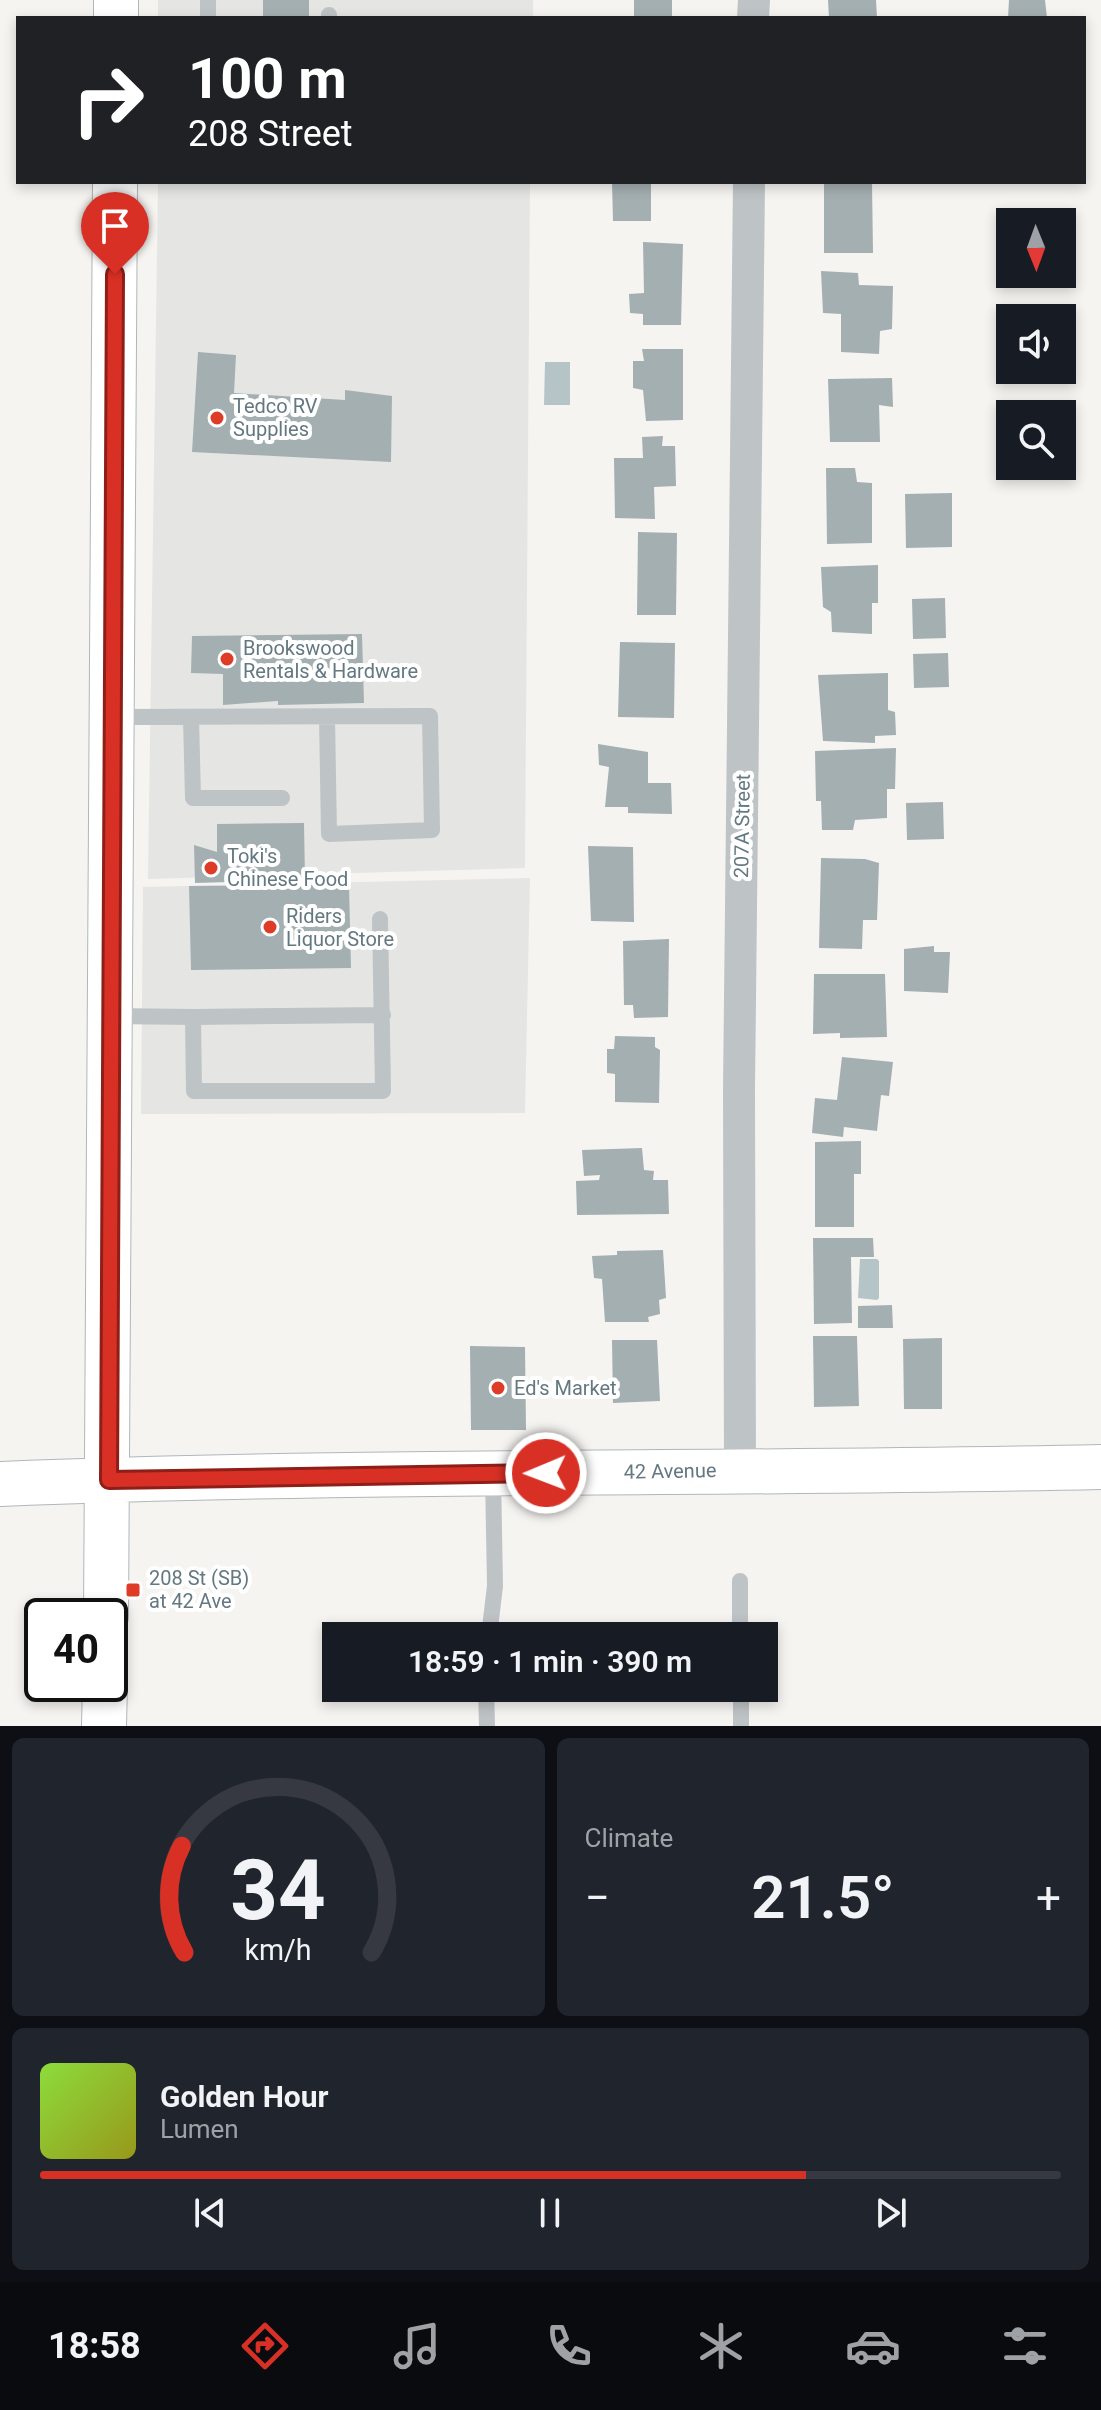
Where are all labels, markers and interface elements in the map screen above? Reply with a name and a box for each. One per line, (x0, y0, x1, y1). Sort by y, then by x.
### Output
text: 100 m (188, 46, 347, 112)
icon: right (56, 48, 160, 152)
text: 208 Street (188, 113, 353, 155)
pin (81, 192, 149, 274)
icon: arrive (93, 204, 137, 248)
north arrow (996, 208, 1076, 288)
map controls (996, 208, 1076, 480)
button: sound (996, 304, 1076, 384)
place label: Tedco RV Supplies (233, 394, 318, 441)
button: search (996, 400, 1076, 480)
marker: Tedco RV Supplies (208, 409, 226, 427)
place label: Brookswood Rentals & Hardware (243, 636, 418, 683)
marker: Brookswood Rentals & Hardware (218, 650, 236, 668)
street label: 207A Street (729, 774, 755, 878)
place label: Toki's Chinese Food (227, 844, 348, 891)
marker: Toki's Chinese Food (202, 859, 220, 877)
place label: Riders Liquor Store (286, 904, 394, 951)
marker: Riders Liquor Store (261, 918, 279, 936)
place label: Ed's Market (514, 1376, 617, 1400)
marker: Ed's Market (489, 1379, 507, 1397)
position arrow (504, 1431, 588, 1515)
street label: 42 Avenue (623, 1458, 717, 1484)
place label: 208 St (SB) at 42 Ave (149, 1566, 249, 1613)
marker: 208 St (SB) at 42 Ave (124, 1581, 142, 1599)
speed limit sign: 40 (24, 1598, 128, 1702)
text: 18:59 · 1 min · 390 m (408, 1644, 692, 1679)
text: Climate (585, 1823, 673, 1853)
text: 34 (231, 1842, 326, 1939)
text: 21.5° (751, 1862, 894, 1933)
text: − (585, 1872, 610, 1924)
text: + (1036, 1872, 1061, 1924)
text: km/h (245, 1933, 312, 1967)
text: Golden Hour (160, 2079, 329, 2114)
text: Lumen (160, 2114, 239, 2144)
icon: previous (188, 2191, 232, 2235)
icon: pause (528, 2191, 572, 2235)
icon: next (869, 2191, 913, 2235)
icon: directions (237, 2318, 293, 2374)
icon: music (389, 2318, 445, 2374)
icon: phone (541, 2318, 597, 2374)
icon: climate (693, 2318, 749, 2374)
icon: car (845, 2318, 901, 2374)
icon: filters (997, 2318, 1053, 2374)
text: 18:58 (48, 2325, 141, 2367)

